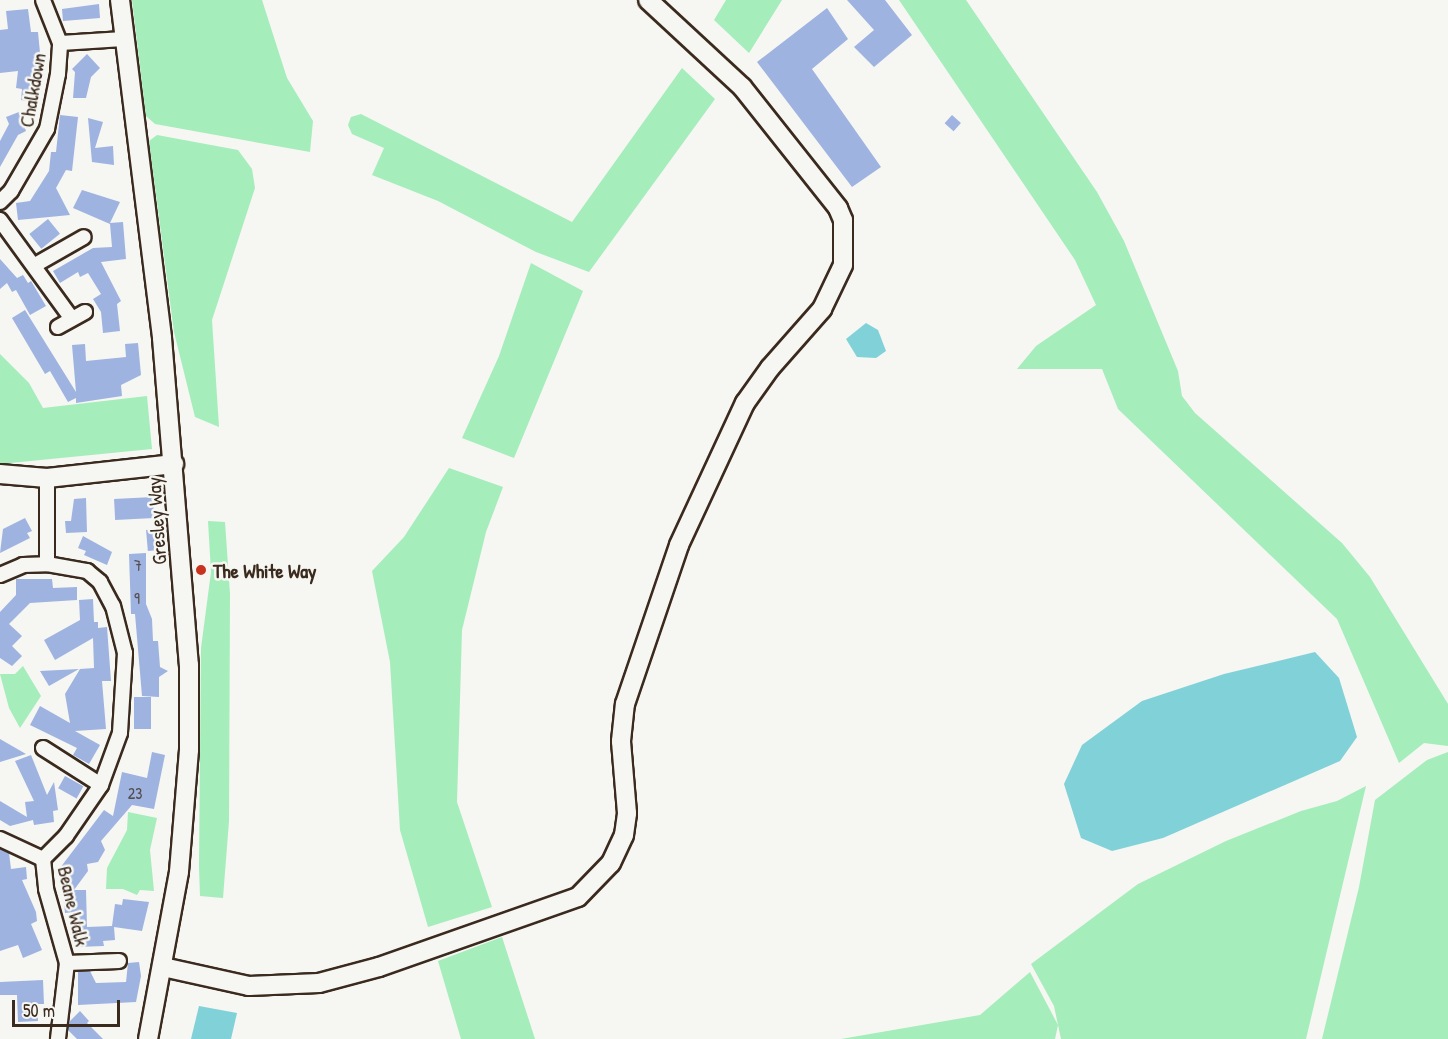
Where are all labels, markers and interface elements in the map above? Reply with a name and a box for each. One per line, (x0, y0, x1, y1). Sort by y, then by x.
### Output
street label: Chalkdown (14, 51, 50, 129)
street label: Gresley Way (141, 476, 171, 566)
house number: 7 (134, 555, 142, 575)
place label: The White Way (213, 558, 317, 582)
marker: The White Way (194, 563, 208, 577)
house number: 9 (134, 588, 140, 608)
house number: 23 (128, 783, 142, 803)
street label: Beane Walk (53, 864, 95, 948)
scale bar (15, 988, 123, 1026)
text: 50 m (23, 998, 55, 1023)

